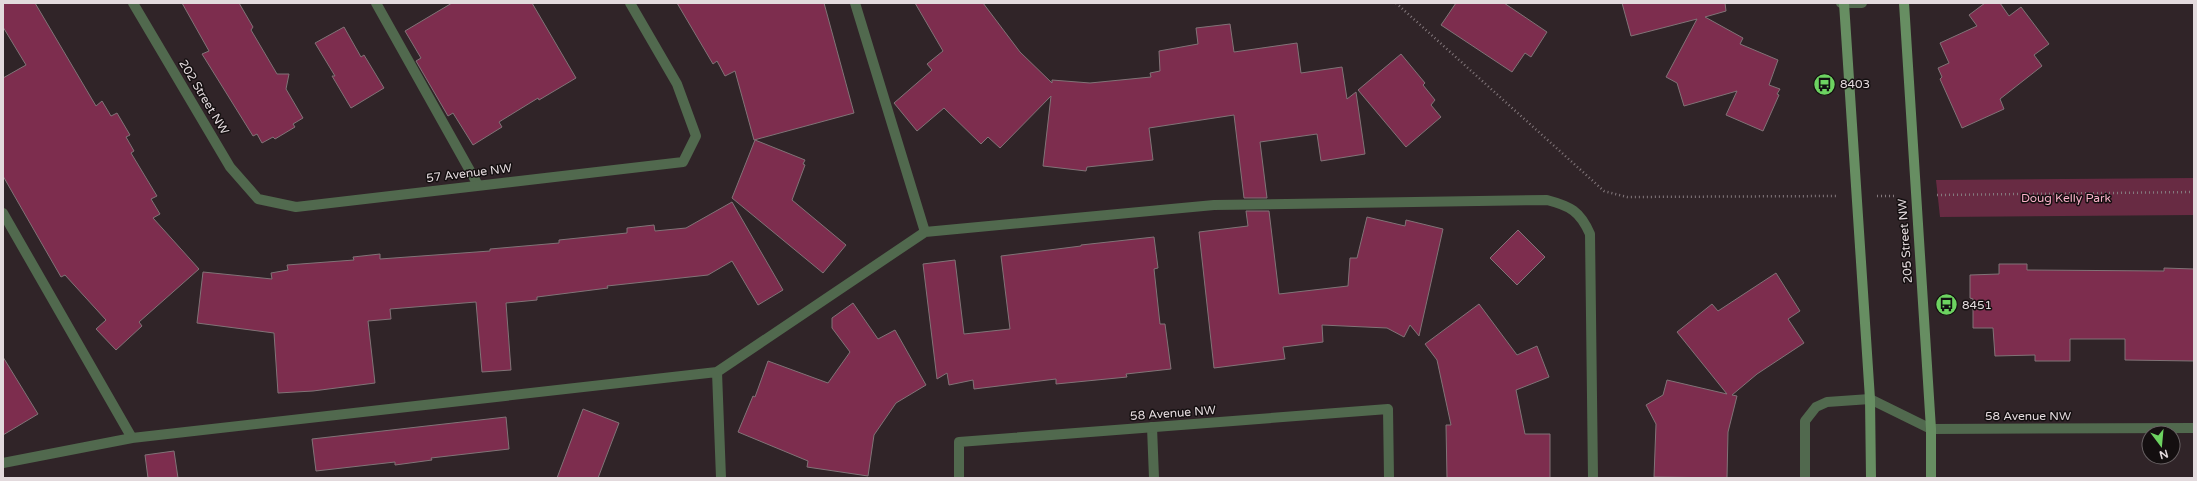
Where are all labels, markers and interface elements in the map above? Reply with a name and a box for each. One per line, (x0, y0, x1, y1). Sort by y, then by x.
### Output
street label: 202 Street NW (176, 57, 232, 137)
bus stop icon: 8403 (1811, 71, 1837, 97)
place label: 8403 (1840, 77, 1870, 91)
street label: 57 Avenue NW (425, 161, 513, 185)
park label: Doug Kelly Park (2021, 191, 2111, 205)
street label: 205 Street NW (1895, 198, 1915, 284)
bus stop icon: 8451 (1933, 292, 1959, 318)
place label: 8451 (1962, 298, 1992, 312)
street label: 58 Avenue NW (1130, 403, 1216, 423)
street label: 58 Avenue NW (1985, 409, 2071, 423)
north arrow (2141, 425, 2181, 465)
text: N (2158, 447, 2170, 462)

